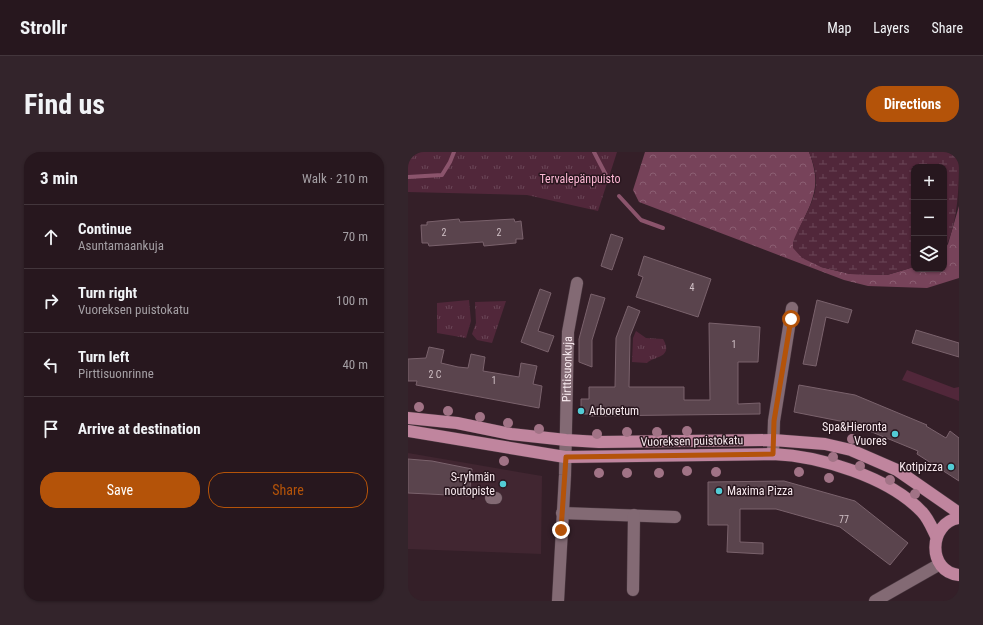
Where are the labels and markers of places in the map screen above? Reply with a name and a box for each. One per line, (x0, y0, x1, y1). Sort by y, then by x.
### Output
place label: Arboretum (589, 404, 639, 418)
marker: Arboretum (576, 406, 586, 416)
place label: Spa&Hieronta Vuores (822, 420, 887, 448)
marker: Spa&Hieronta Vuores (890, 429, 900, 439)
place label: Kotipizza (899, 460, 943, 474)
marker: Kotipizza (946, 462, 956, 472)
place label: S-ryhmän noutopiste (445, 470, 495, 498)
marker: S-ryhmän noutopiste (498, 479, 508, 489)
place label: Maxima Pizza (727, 484, 793, 498)
marker: Maxima Pizza (714, 486, 724, 496)

